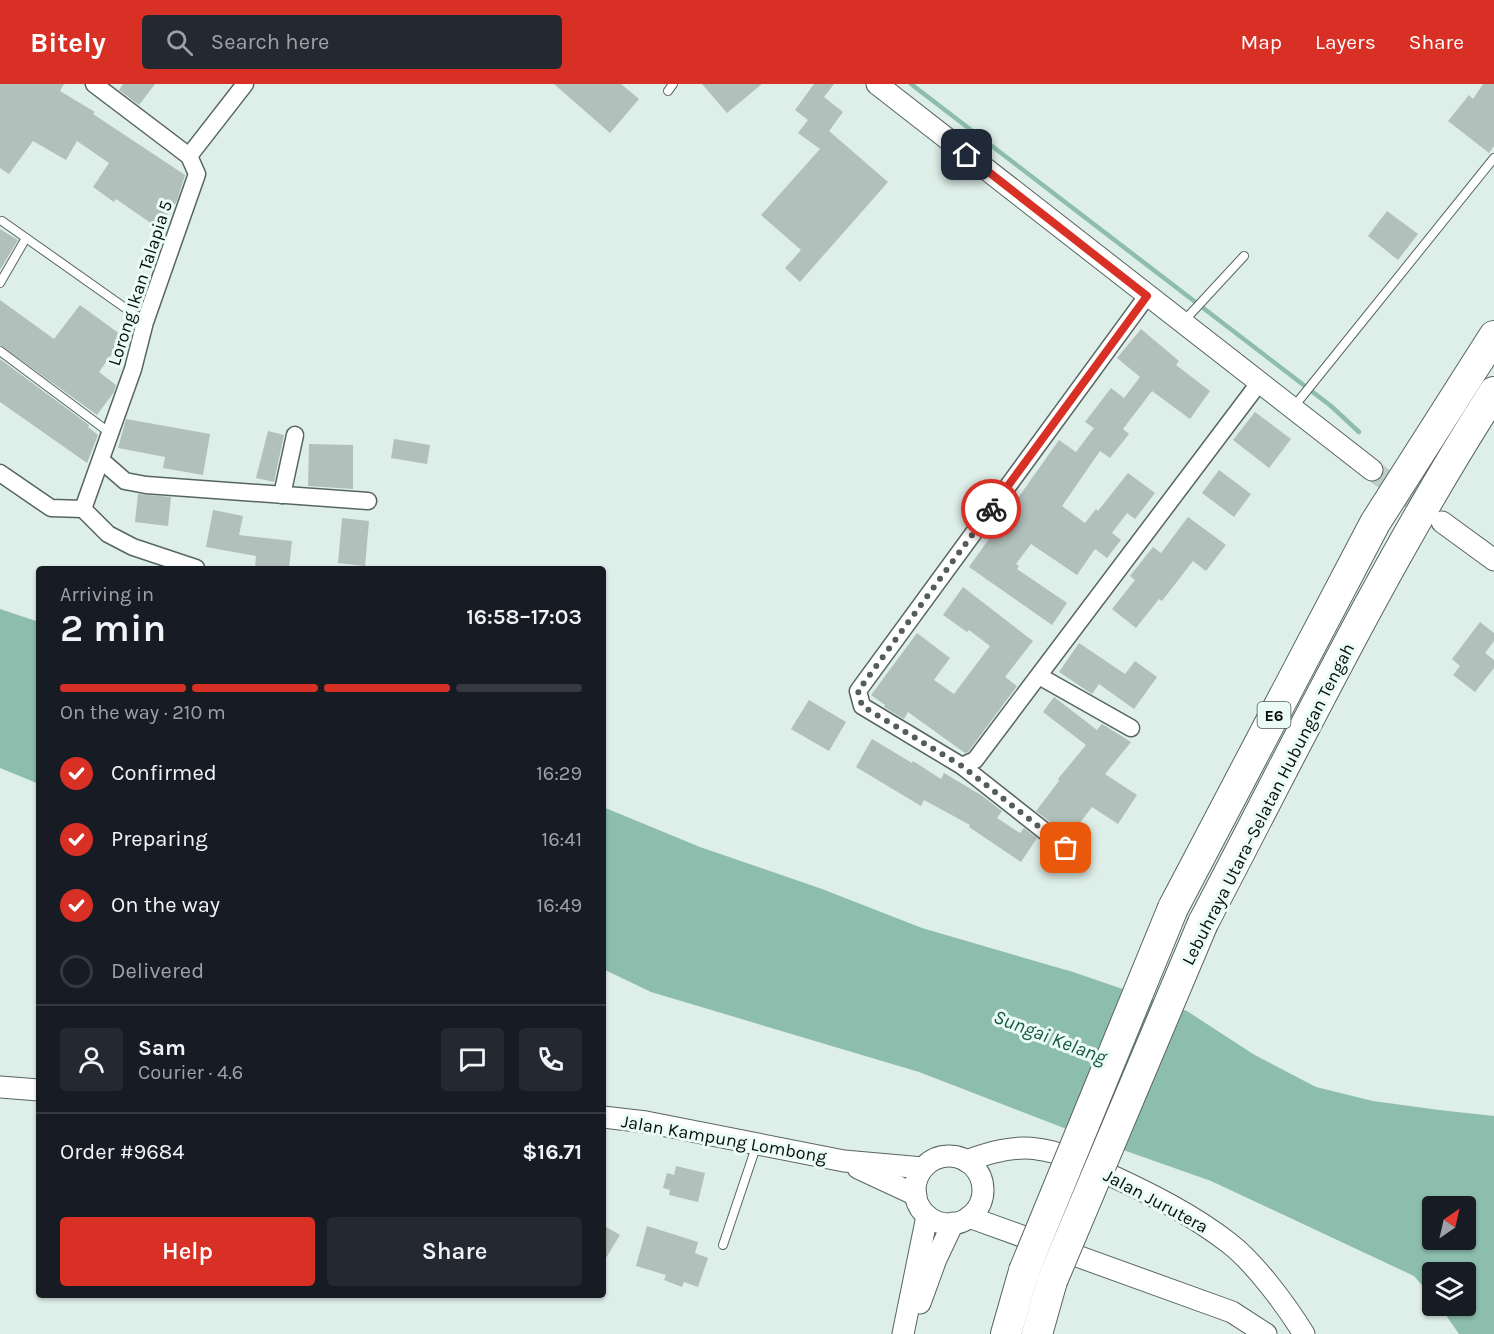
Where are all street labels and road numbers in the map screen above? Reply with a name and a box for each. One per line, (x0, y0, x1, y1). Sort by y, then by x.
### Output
street label: Lorong Ikan Talapia 5 (103, 197, 177, 369)
street label: Lebuhraya Utara–Selatan Hubungan Tengah (1177, 639, 1359, 969)
road number: E6 (1258, 702, 1290, 728)
street label: Jalan Kampung Lombong (620, 1110, 828, 1168)
street label: Jalan Jurutera (1100, 1164, 1212, 1238)

